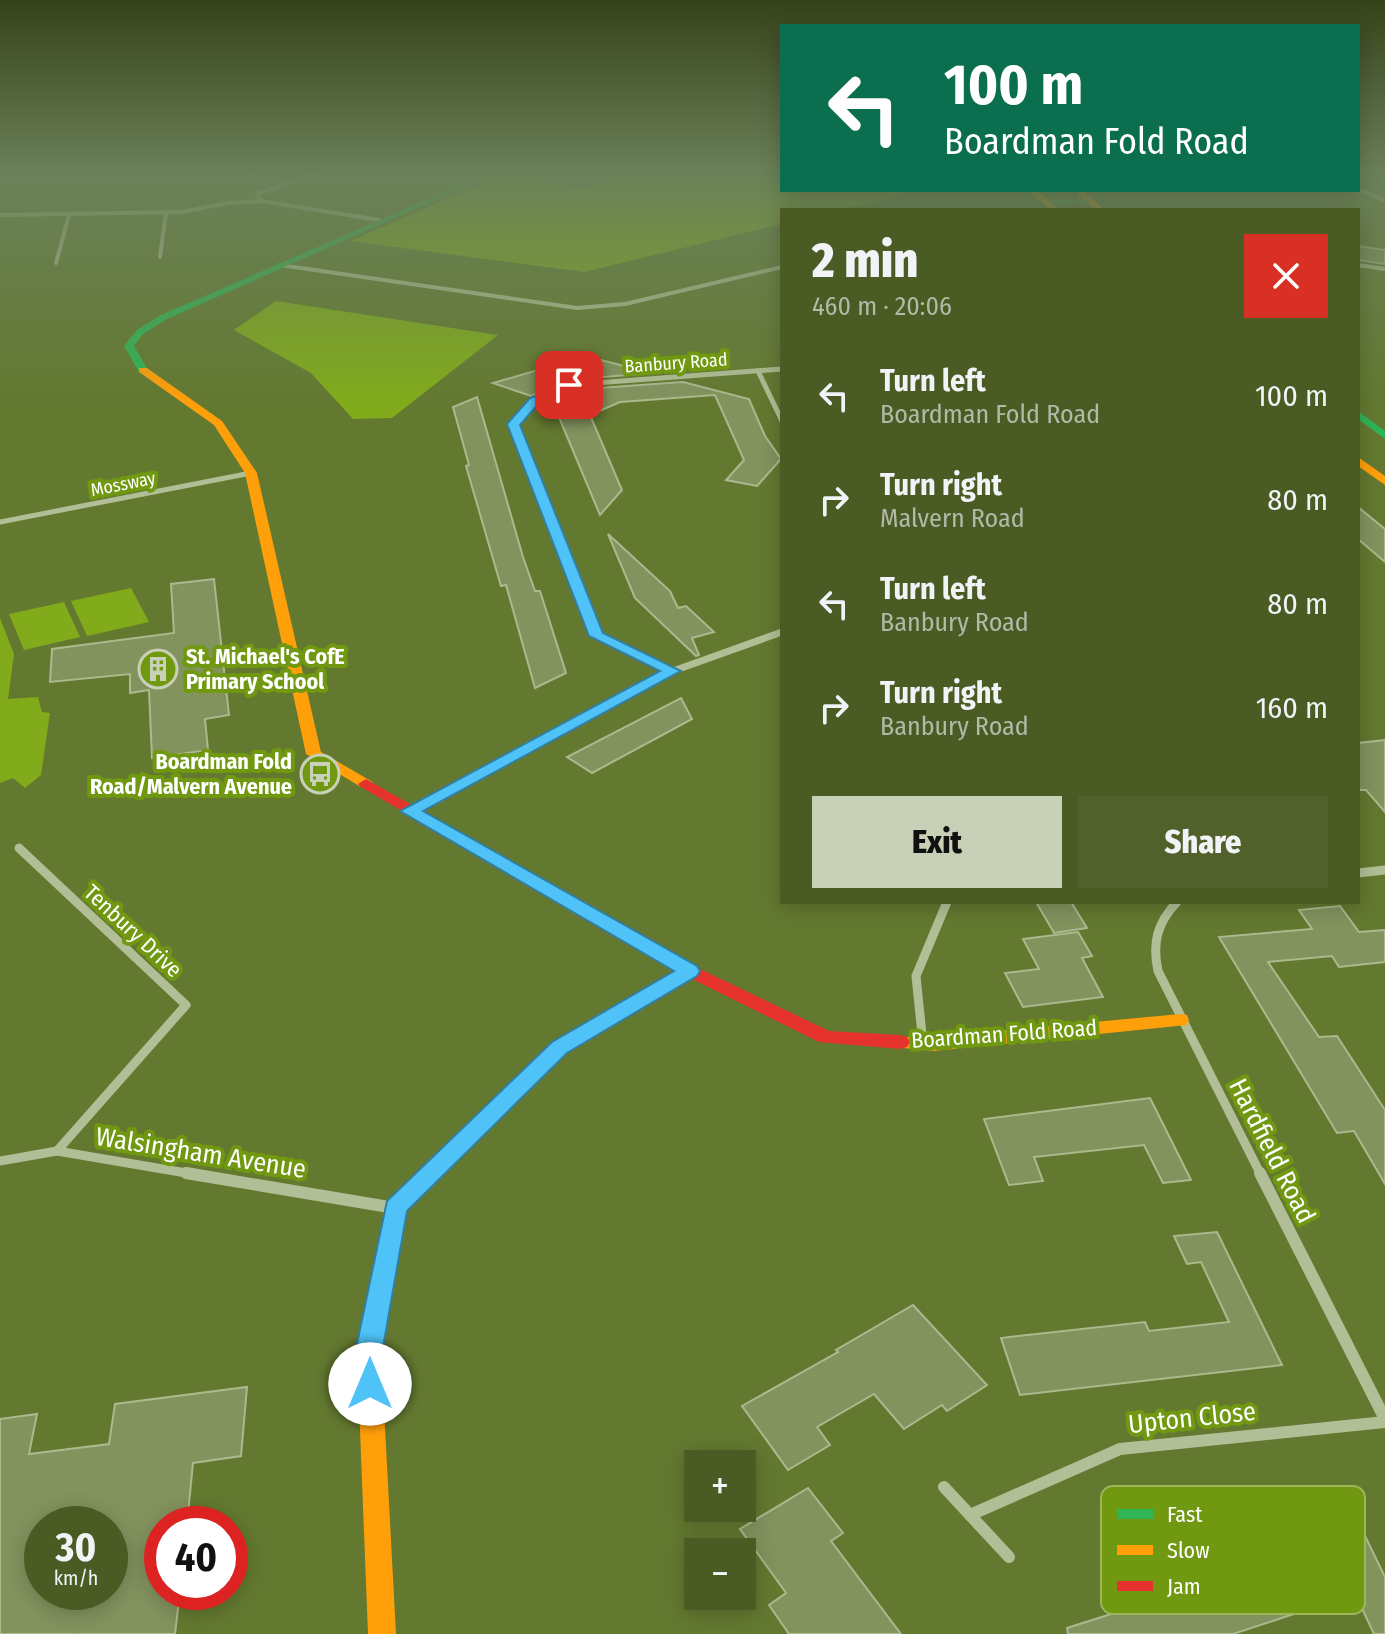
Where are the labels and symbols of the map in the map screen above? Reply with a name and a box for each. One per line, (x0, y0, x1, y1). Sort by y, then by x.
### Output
street label: Banbury Road (624, 348, 728, 378)
pin (535, 351, 603, 419)
street label: Mossway (89, 467, 157, 501)
place label: St. Michael's CofE Primary School (186, 643, 345, 695)
building icon: St. Michael's CofE Primary School (137, 648, 179, 690)
place label: Boardman Fold Road/Malvern Avenue (90, 748, 292, 800)
bus stop icon: Boardman Fold Road/Malvern Avenue (299, 753, 341, 795)
street label: Tenbury Drive (78, 879, 188, 983)
street label: Boardman Fold Road (910, 1014, 1098, 1054)
street label: Hardfield Road (1222, 1074, 1322, 1228)
street label: Walsingham Avenue (94, 1121, 308, 1185)
position arrow (328, 1342, 412, 1426)
street label: Upton Close (1127, 1396, 1257, 1440)
legend (1101, 1486, 1365, 1614)
text: Fast (1167, 1501, 1203, 1528)
speed limit sign: 40 (144, 1506, 248, 1610)
text: Slow (1167, 1537, 1210, 1564)
text: Jam (1167, 1573, 1201, 1600)

